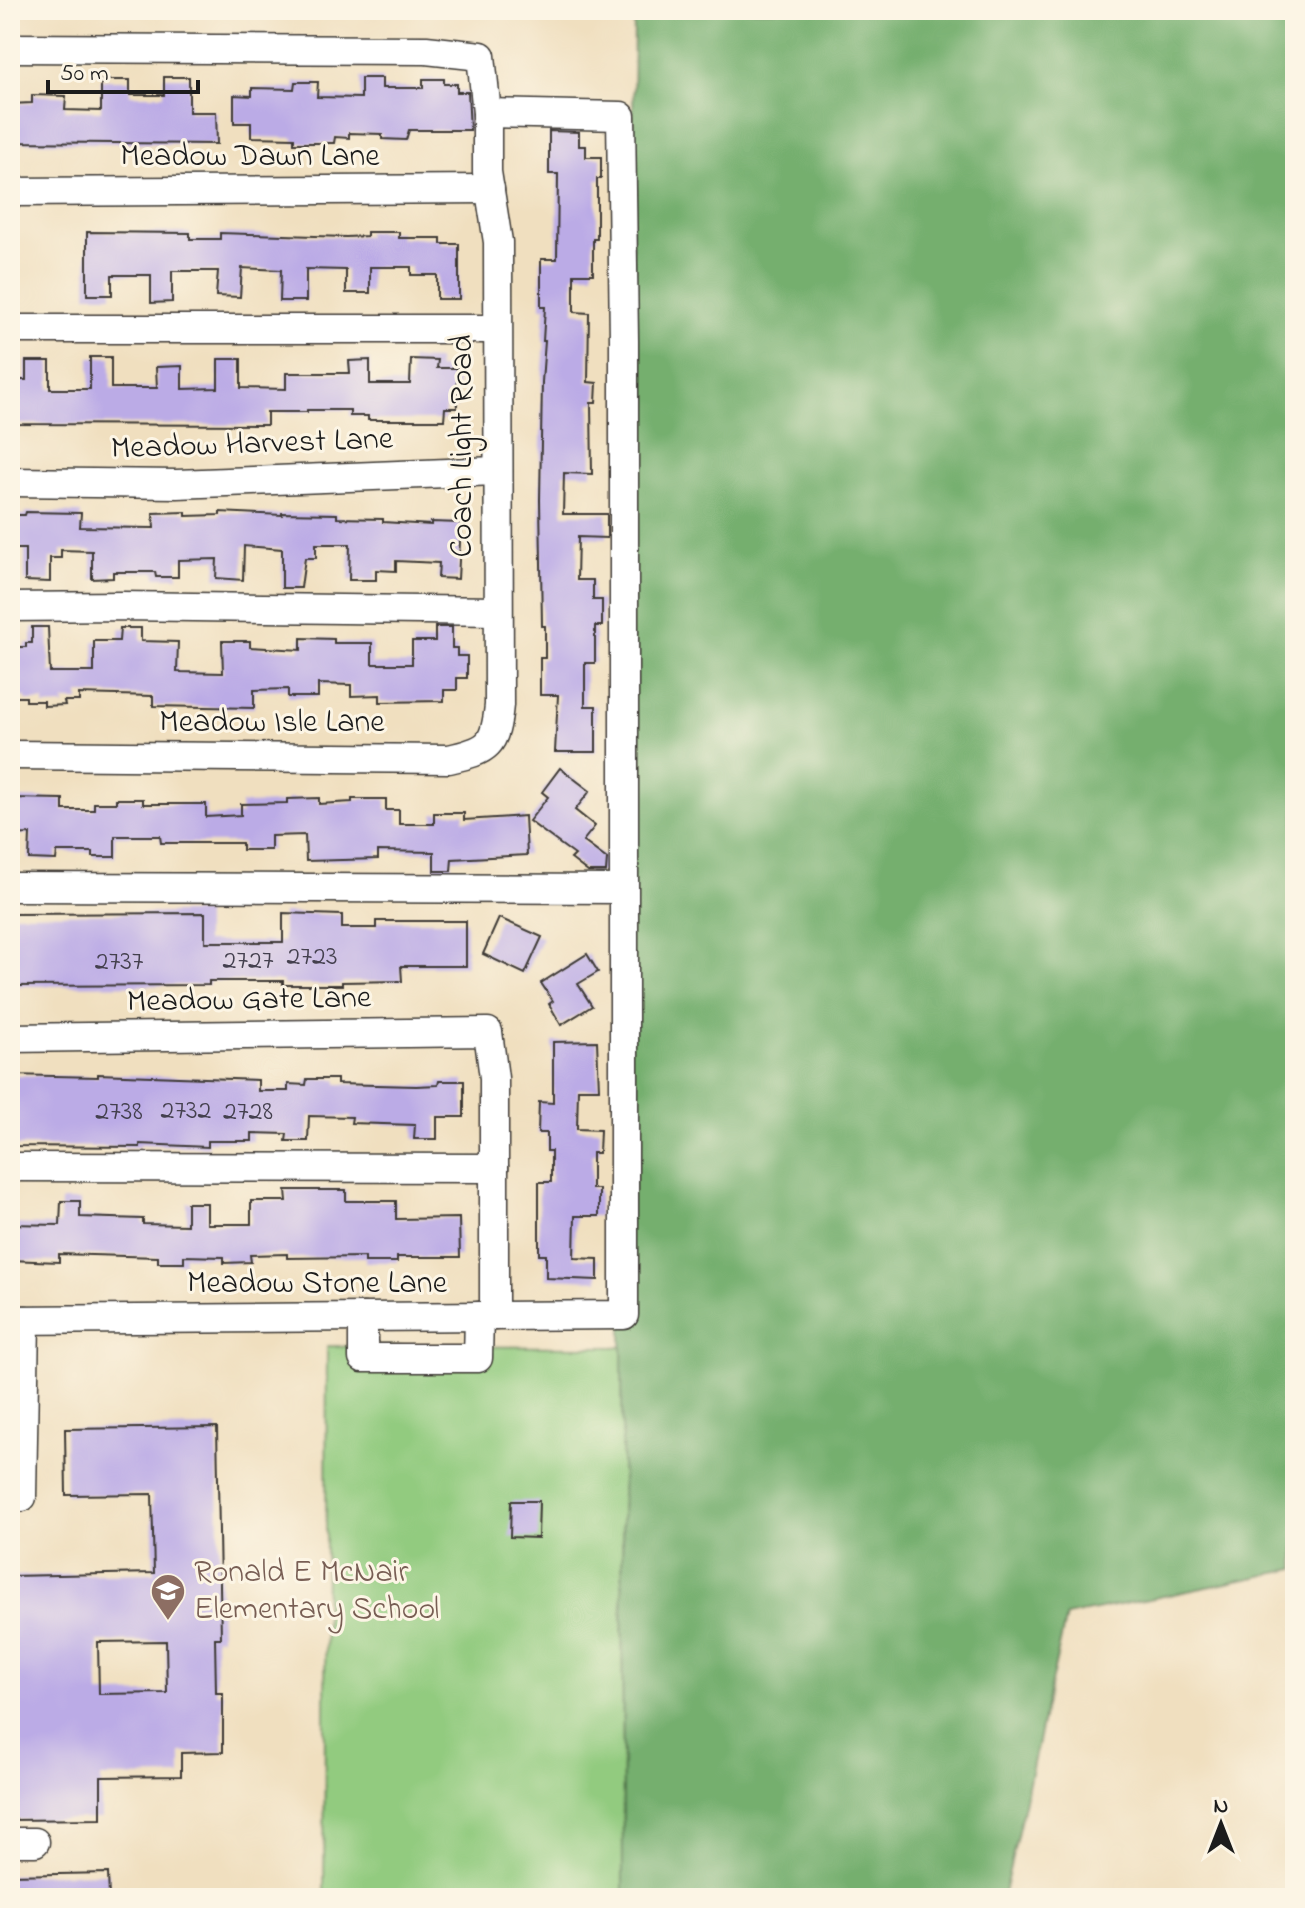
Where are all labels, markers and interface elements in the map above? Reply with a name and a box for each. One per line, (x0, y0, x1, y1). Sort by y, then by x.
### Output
scale bar (48, 44, 198, 94)
text: 50 m (60, 57, 109, 92)
street label: Meadow Dawn Lane (120, 134, 380, 181)
street label: Coach Light Road (440, 334, 487, 558)
street label: Meadow Harvest Lane (110, 417, 395, 473)
street label: Meadow Isle Lane (159, 700, 385, 747)
house number: 2723 (287, 937, 337, 978)
house number: 2727 (223, 941, 274, 982)
house number: 2737 (95, 942, 144, 983)
street label: Meadow Gate Lane (126, 975, 372, 1027)
house number: 2732 (161, 1091, 212, 1132)
house number: 2738 (95, 1092, 143, 1133)
house number: 2728 (223, 1092, 273, 1133)
street label: Meadow Stone Lane (187, 1261, 448, 1308)
place label: Ronald E McNair Elementary School (194, 1550, 439, 1634)
school or university icon: Ronald E McNair Elementary School (149, 1572, 187, 1622)
north arrow (1181, 1784, 1261, 1864)
text: N (1214, 1791, 1228, 1823)

